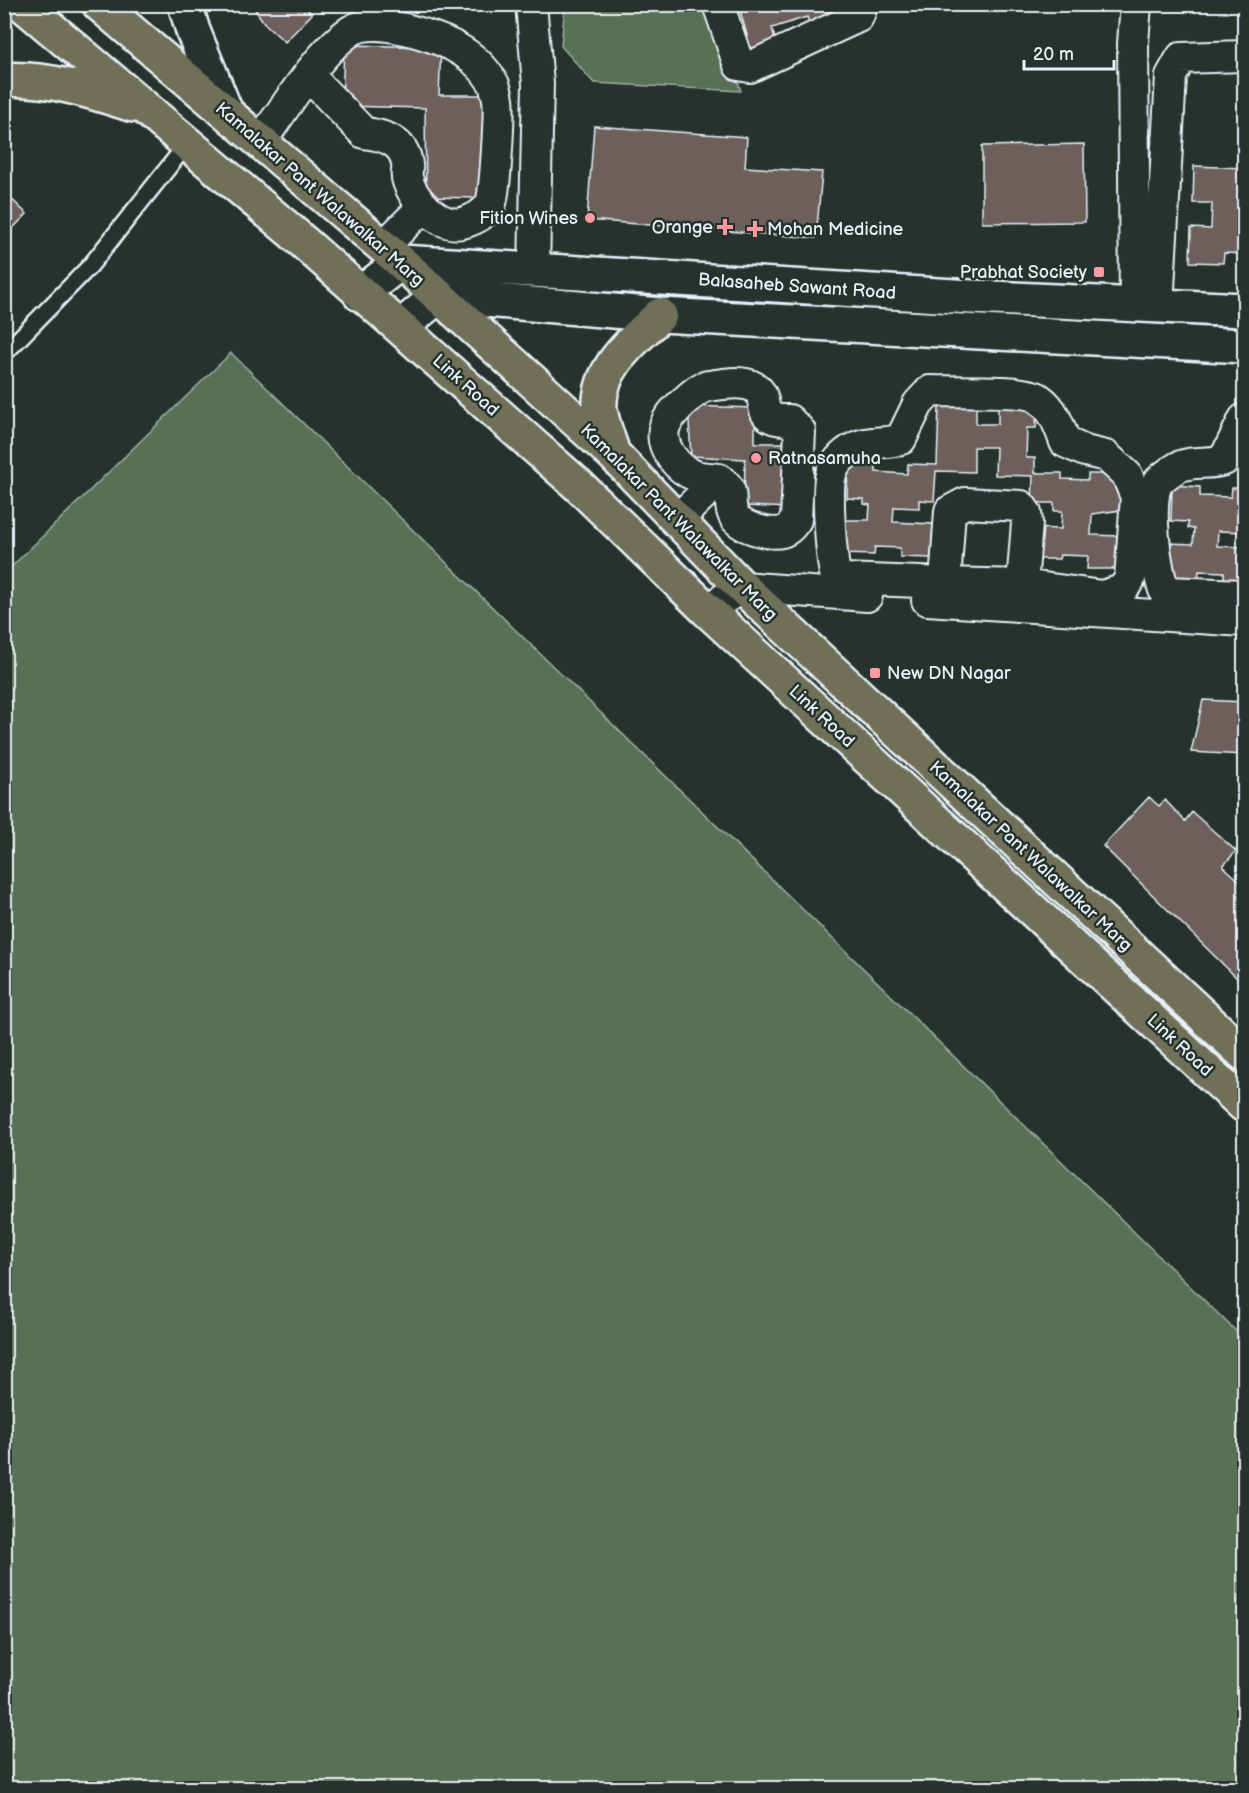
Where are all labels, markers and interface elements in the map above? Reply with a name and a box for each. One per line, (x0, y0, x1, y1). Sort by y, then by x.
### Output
scale bar (1024, 33, 1114, 71)
text: 20 m (1033, 44, 1074, 65)
street label: Kamalakar Pant Walawalkar Marg (211, 98, 428, 291)
place label: Fition Wines (479, 208, 578, 229)
marker: Fition Wines (583, 211, 597, 225)
place label: Orange (652, 217, 713, 238)
place label: Mohan Medicine (767, 219, 904, 240)
marker: Orange (718, 220, 732, 234)
marker: Mohan Medicine (748, 222, 762, 236)
place label: Prabhat Society (960, 262, 1088, 283)
marker: Prabhat Society (1092, 265, 1106, 279)
street label: Balasaheb Sawant Road (697, 269, 897, 304)
street label: Link Road (428, 350, 503, 421)
street label: Kamalakar Pant Walawalkar Marg (576, 420, 781, 625)
place label: Ratnasamuha (768, 448, 881, 469)
marker: Ratnasamuha (749, 451, 763, 465)
place label: New DN Nagar (887, 663, 1011, 684)
marker: New DN Nagar (868, 666, 882, 680)
street label: Link Road (785, 681, 859, 752)
street label: Kamalakar Pant Walawalkar Marg (925, 757, 1136, 956)
street label: Link Road (1143, 1010, 1217, 1081)

